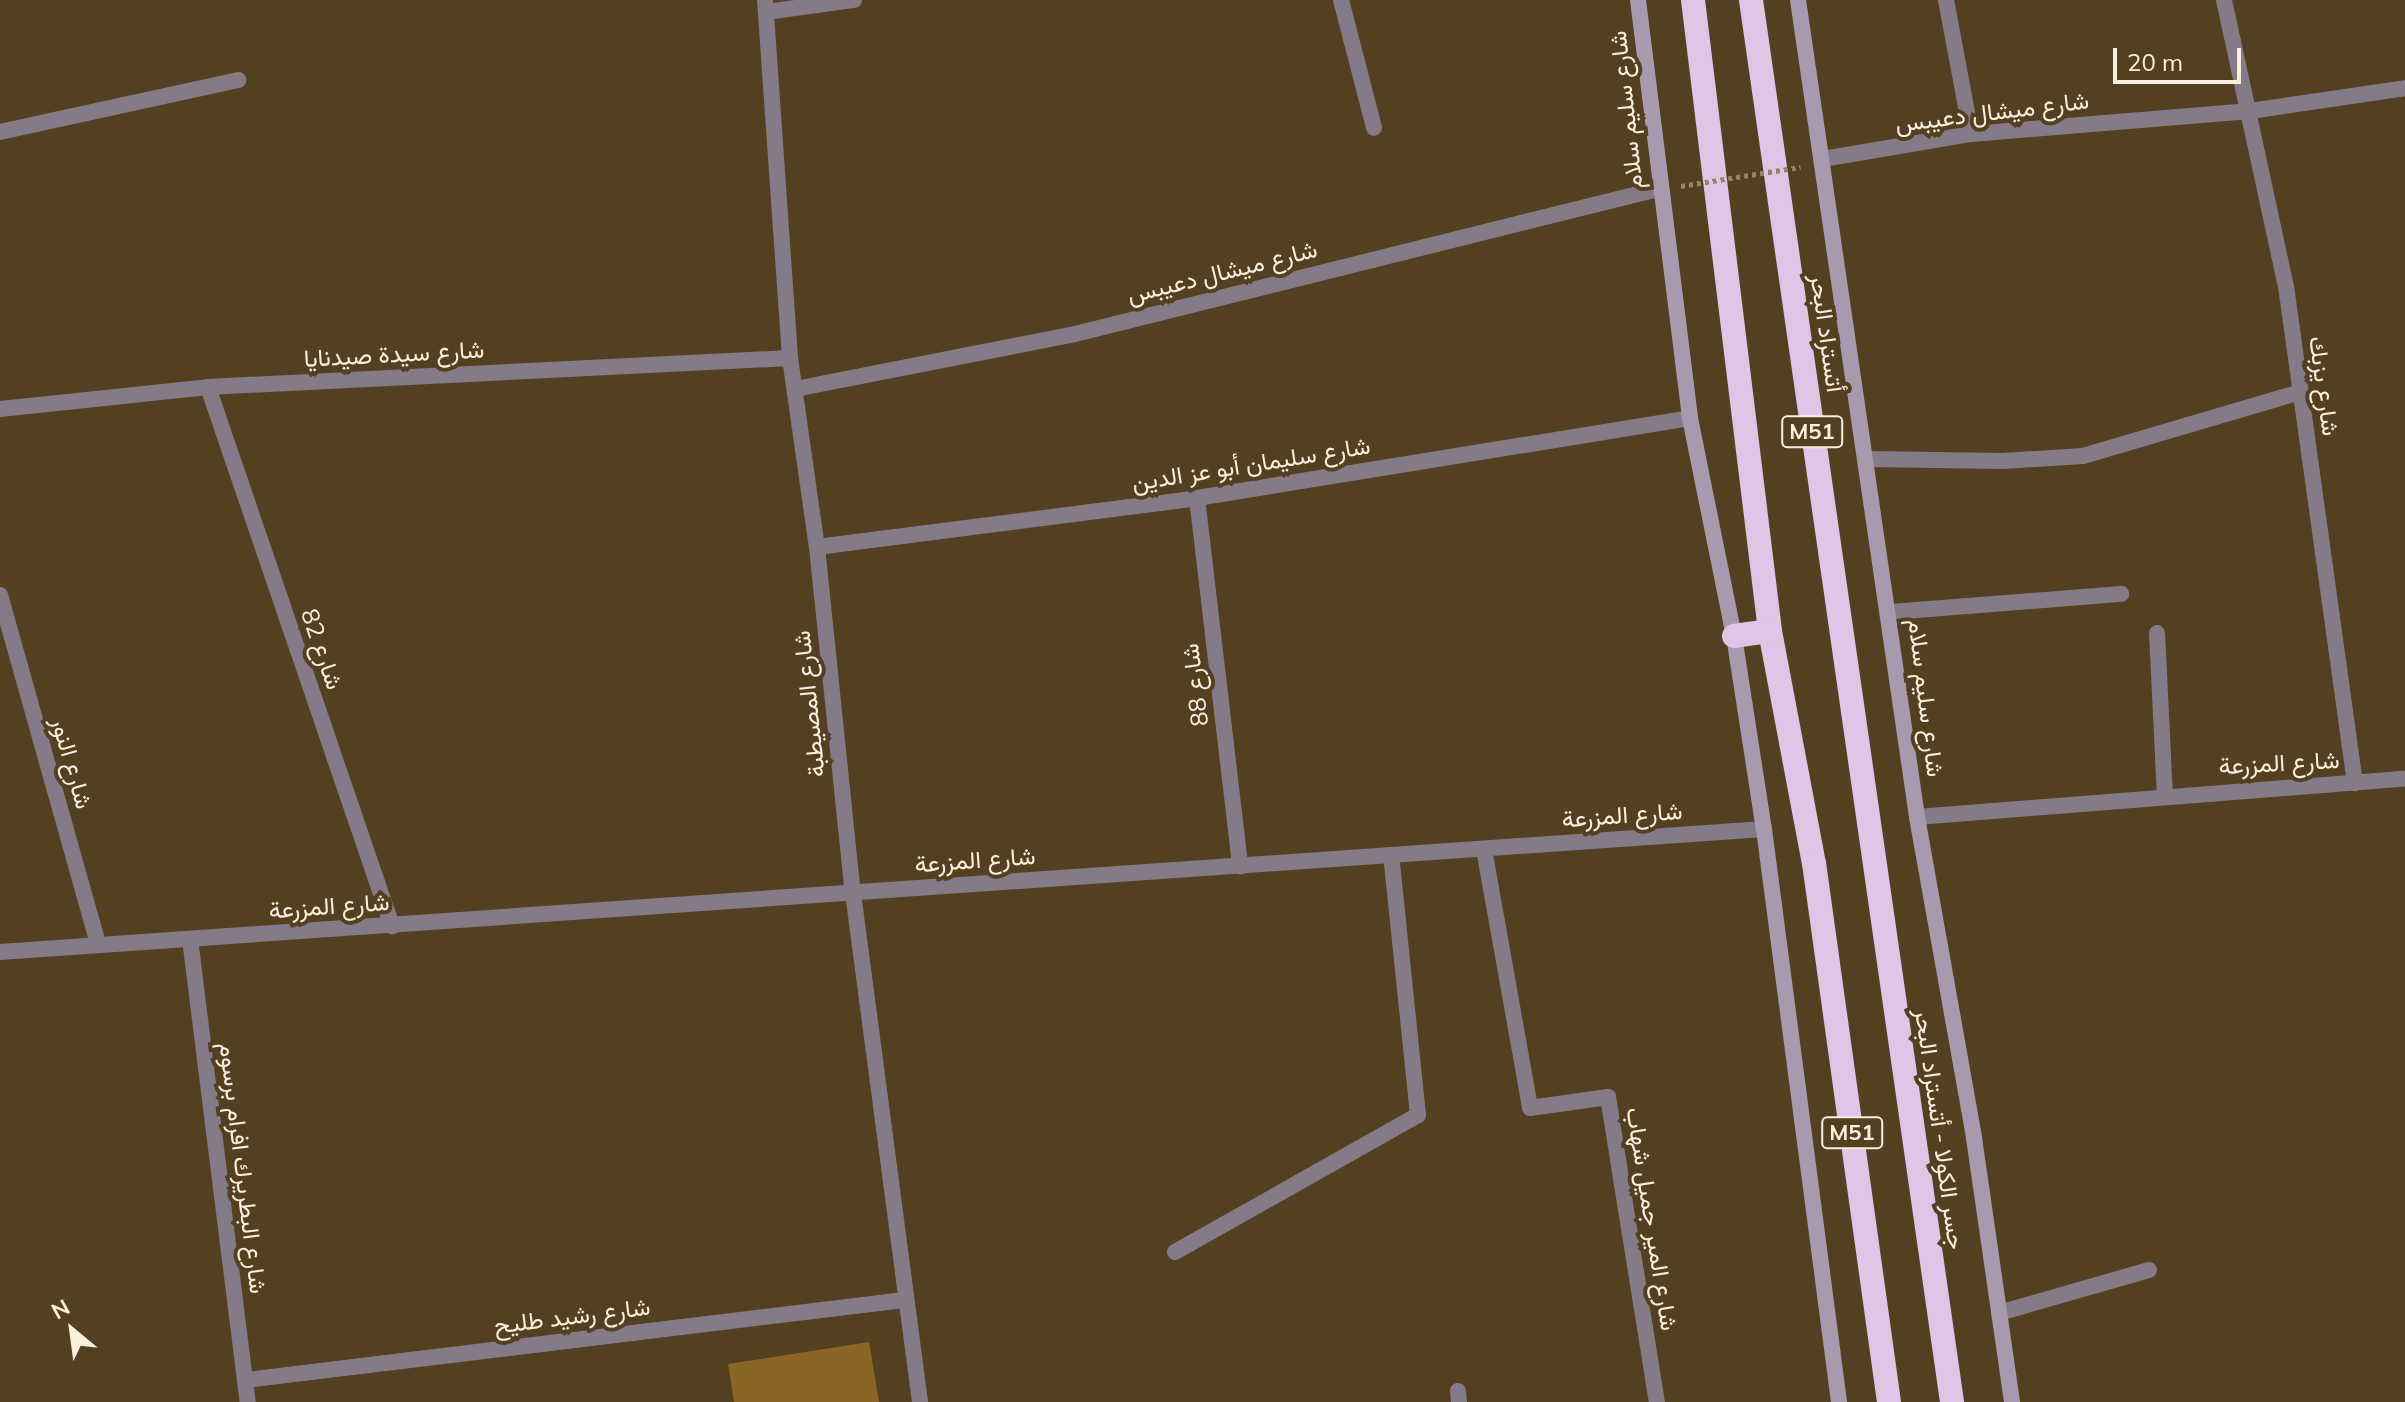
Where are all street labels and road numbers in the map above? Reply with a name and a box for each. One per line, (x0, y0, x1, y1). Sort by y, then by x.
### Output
street label: شارع سليم سلام (1603, 29, 1649, 191)
street label: شارع ميشال دعيبس (1894, 86, 2090, 138)
street label: شارع ميشال دعيبس (1124, 234, 1320, 310)
street label: أتستراد البحر (1804, 272, 1850, 394)
street label: شارع يزبك (2303, 334, 2345, 438)
street label: شارع سيدة صيدنايا (303, 335, 485, 373)
road number: M51 (1780, 414, 1844, 450)
street label: شارع سليمان أبو عز الدين (1130, 431, 1372, 497)
street label: شارع 82 (295, 605, 349, 693)
street label: شارع سليم سلام (1902, 617, 1950, 779)
street label: شارع المصيطبة (787, 629, 831, 779)
street label: شارع 88 (1176, 642, 1214, 728)
street label: شارع النور (45, 714, 99, 812)
street label: شارع المزرعة (2218, 745, 2340, 781)
street label: شارع المزرعة (1561, 796, 1683, 834)
street label: شارع المزرعة (914, 841, 1036, 879)
street label: شارع المزرعة (268, 887, 390, 925)
street label: جسر الكولا - أتستراد البحر (1909, 1007, 1971, 1251)
street label: شارع البطريرك افرام برسوم (213, 1041, 273, 1295)
street label: شارع المير جميل شهاب (1620, 1105, 1684, 1333)
road number: M51 (1820, 1115, 1884, 1151)
street label: شارع رشيد طليح (492, 1292, 652, 1340)

